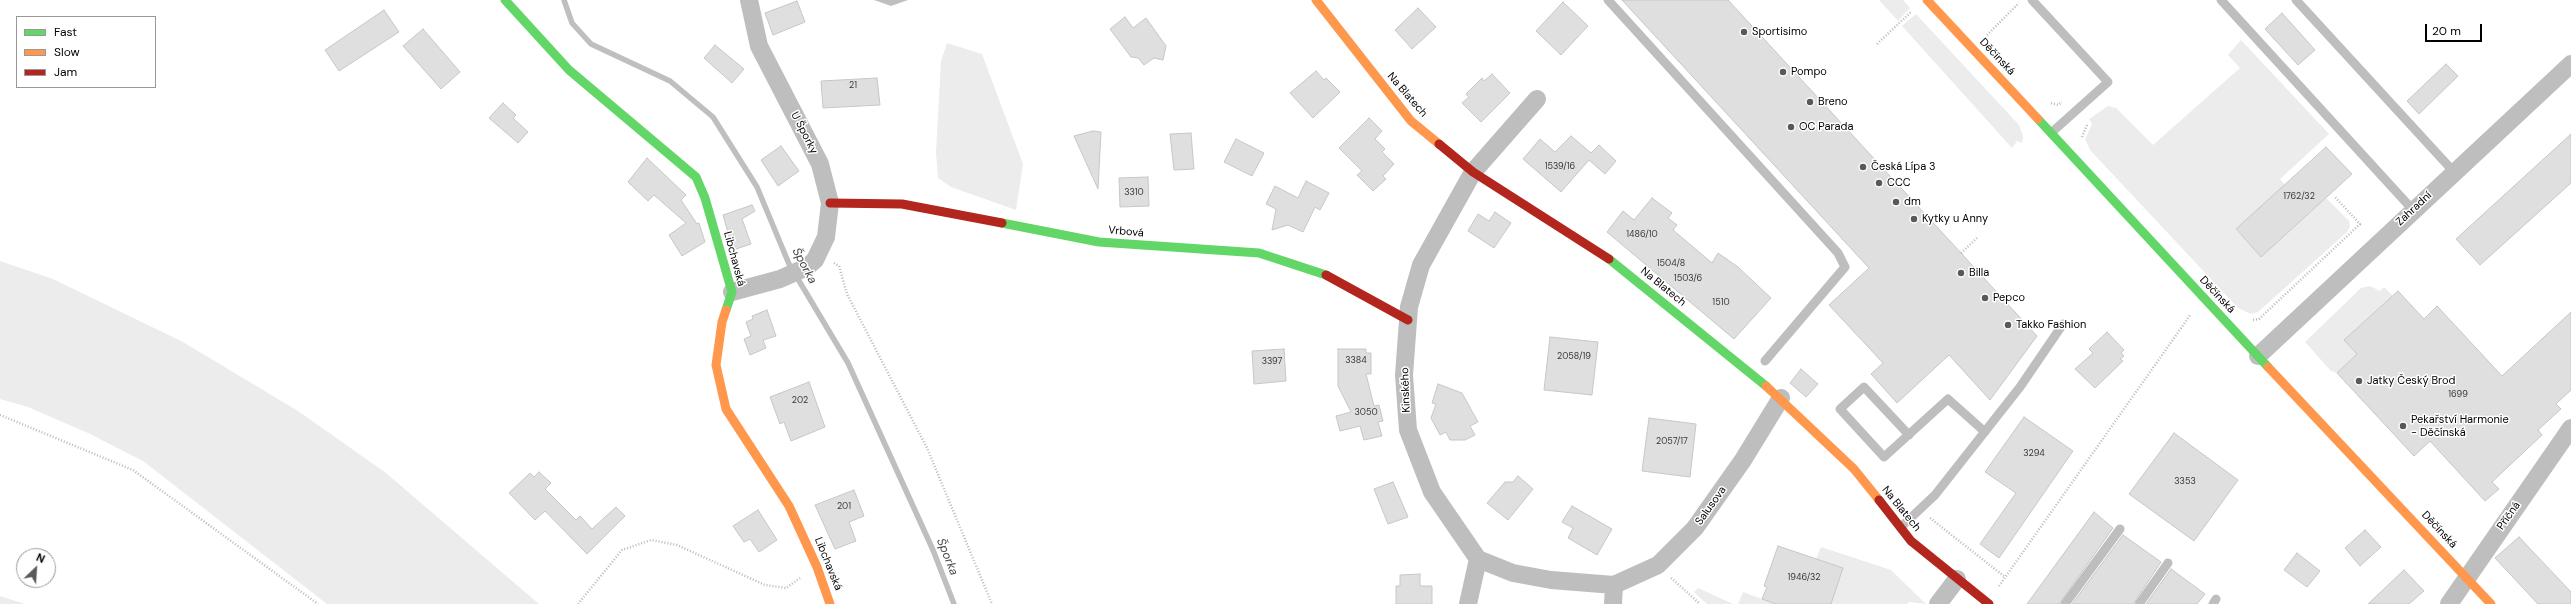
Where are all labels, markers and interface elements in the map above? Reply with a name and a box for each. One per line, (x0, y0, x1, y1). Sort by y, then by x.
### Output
legend (16, 16, 156, 88)
scale bar (2427, 16, 2484, 42)
text: 20 m (2432, 23, 2461, 39)
text: Fast (54, 24, 77, 40)
place label: Sportisimo (1752, 25, 1807, 39)
marker: Sportisimo (1739, 27, 1749, 37)
street label: Děčínská (1977, 36, 2017, 78)
text: Slow (54, 44, 80, 60)
text: Jam (54, 64, 77, 80)
place label: Pompo (1791, 65, 1827, 79)
marker: Pompo (1778, 67, 1788, 77)
street label: Na Blatech (1384, 70, 1430, 120)
house number: 21 (849, 81, 857, 91)
place label: Breno (1818, 95, 1848, 109)
marker: Breno (1805, 97, 1815, 107)
street label: U Šporky (788, 110, 820, 156)
place label: OC Parada (1799, 120, 1853, 134)
marker: OC Parada (1786, 122, 1796, 132)
place label: Česká Lípa 3 (1871, 160, 1936, 174)
house number: 1539/16 (1545, 162, 1575, 172)
marker: Česká Lípa 3 (1858, 162, 1868, 172)
place label: CCC (1887, 176, 1911, 190)
marker: CCC (1874, 178, 1884, 188)
house number: 3310 (1124, 188, 1144, 198)
street label: Zahradní (2393, 189, 2435, 229)
house number: 1762/32 (2283, 192, 2315, 202)
place label: dm (1904, 195, 1921, 209)
marker: dm (1891, 197, 1901, 207)
place label: Kytky u Anny (1922, 212, 1988, 226)
marker: Kytky u Anny (1909, 214, 1919, 224)
street label: Vrbová (1108, 224, 1144, 240)
street label: Libchavská (720, 230, 748, 288)
house number: 1486/10 (1626, 230, 1658, 240)
water label: Šporka (789, 246, 819, 286)
house number: 1504/8 (1657, 259, 1685, 269)
street label: Na Blatech (1638, 265, 1688, 309)
place label: Billa (1969, 266, 1989, 280)
marker: Billa (1956, 268, 1966, 278)
house number: 1503/6 (1674, 274, 1702, 284)
street label: Děčínská (2197, 274, 2237, 316)
place label: Pepco (1993, 291, 2025, 305)
marker: Pepco (1980, 293, 1990, 303)
house number: 1510 (1712, 298, 1730, 308)
place label: Takko Fashion (2016, 318, 2086, 332)
marker: Takko Fashion (2003, 320, 2013, 330)
house number: 2058/19 (1557, 352, 1591, 362)
house number: 3384 (1345, 356, 1367, 366)
house number: 3397 (1262, 357, 1282, 367)
street label: Kinského (1399, 367, 1413, 413)
place label: Jatky Český Brod (2367, 374, 2455, 388)
marker: Jatky Český Brod (2354, 376, 2364, 386)
house number: 1699 (2448, 390, 2468, 400)
house number: 202 (792, 396, 808, 406)
house number: 3050 (1354, 408, 1378, 418)
place label: Pekařství Harmonie - Děčínská (2411, 413, 2509, 439)
marker: Pekařství Harmonie - Děčínská (2398, 421, 2408, 431)
house number: 2057/17 (1656, 437, 1688, 447)
house number: 3294 (2023, 449, 2045, 459)
house number: 3353 (2174, 477, 2196, 487)
street label: Salusova (1693, 484, 1729, 528)
street label: Na Blatech (1879, 484, 1923, 534)
street label: Příčná (2495, 499, 2523, 533)
house number: 201 (837, 502, 851, 512)
street label: Děčínská (2419, 509, 2459, 551)
street label: Libchavská (811, 535, 845, 593)
water label: Šporka (933, 536, 961, 578)
north arrow (16, 548, 56, 588)
text: N (34, 550, 47, 566)
house number: 1946/32 (1788, 573, 1820, 583)

